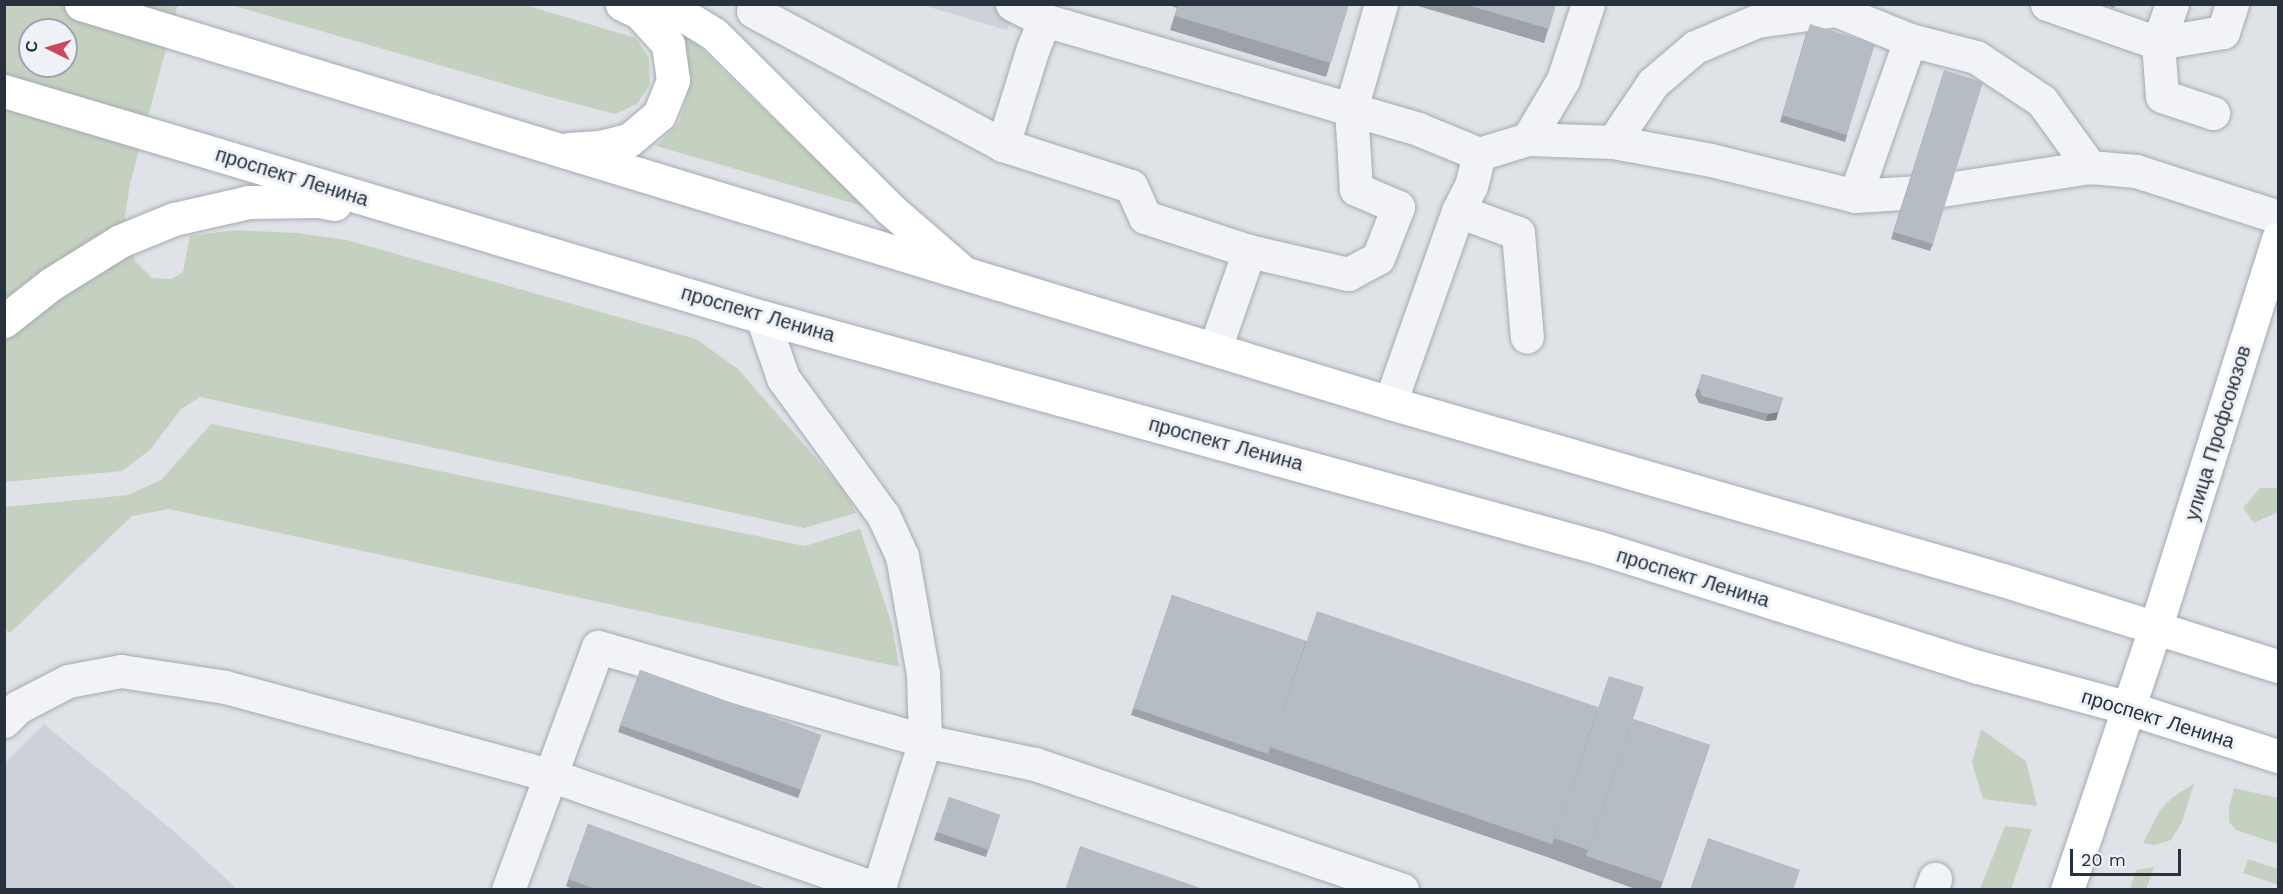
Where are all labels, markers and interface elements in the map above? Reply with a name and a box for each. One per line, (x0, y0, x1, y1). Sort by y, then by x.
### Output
north arrow (18, 18, 78, 78)
text: С (22, 40, 42, 53)
street label: проспект Ленина (213, 142, 371, 212)
street label: проспект Ленина (678, 281, 838, 347)
street label: улица Профсоюзов (2180, 343, 2256, 523)
street label: проспект Ленина (1146, 412, 1306, 476)
street label: проспект Ленина (1614, 543, 1772, 613)
street label: проспект Ленина (2079, 684, 2237, 754)
scale bar (2073, 837, 2184, 875)
text: 20 m (2081, 849, 2126, 870)

